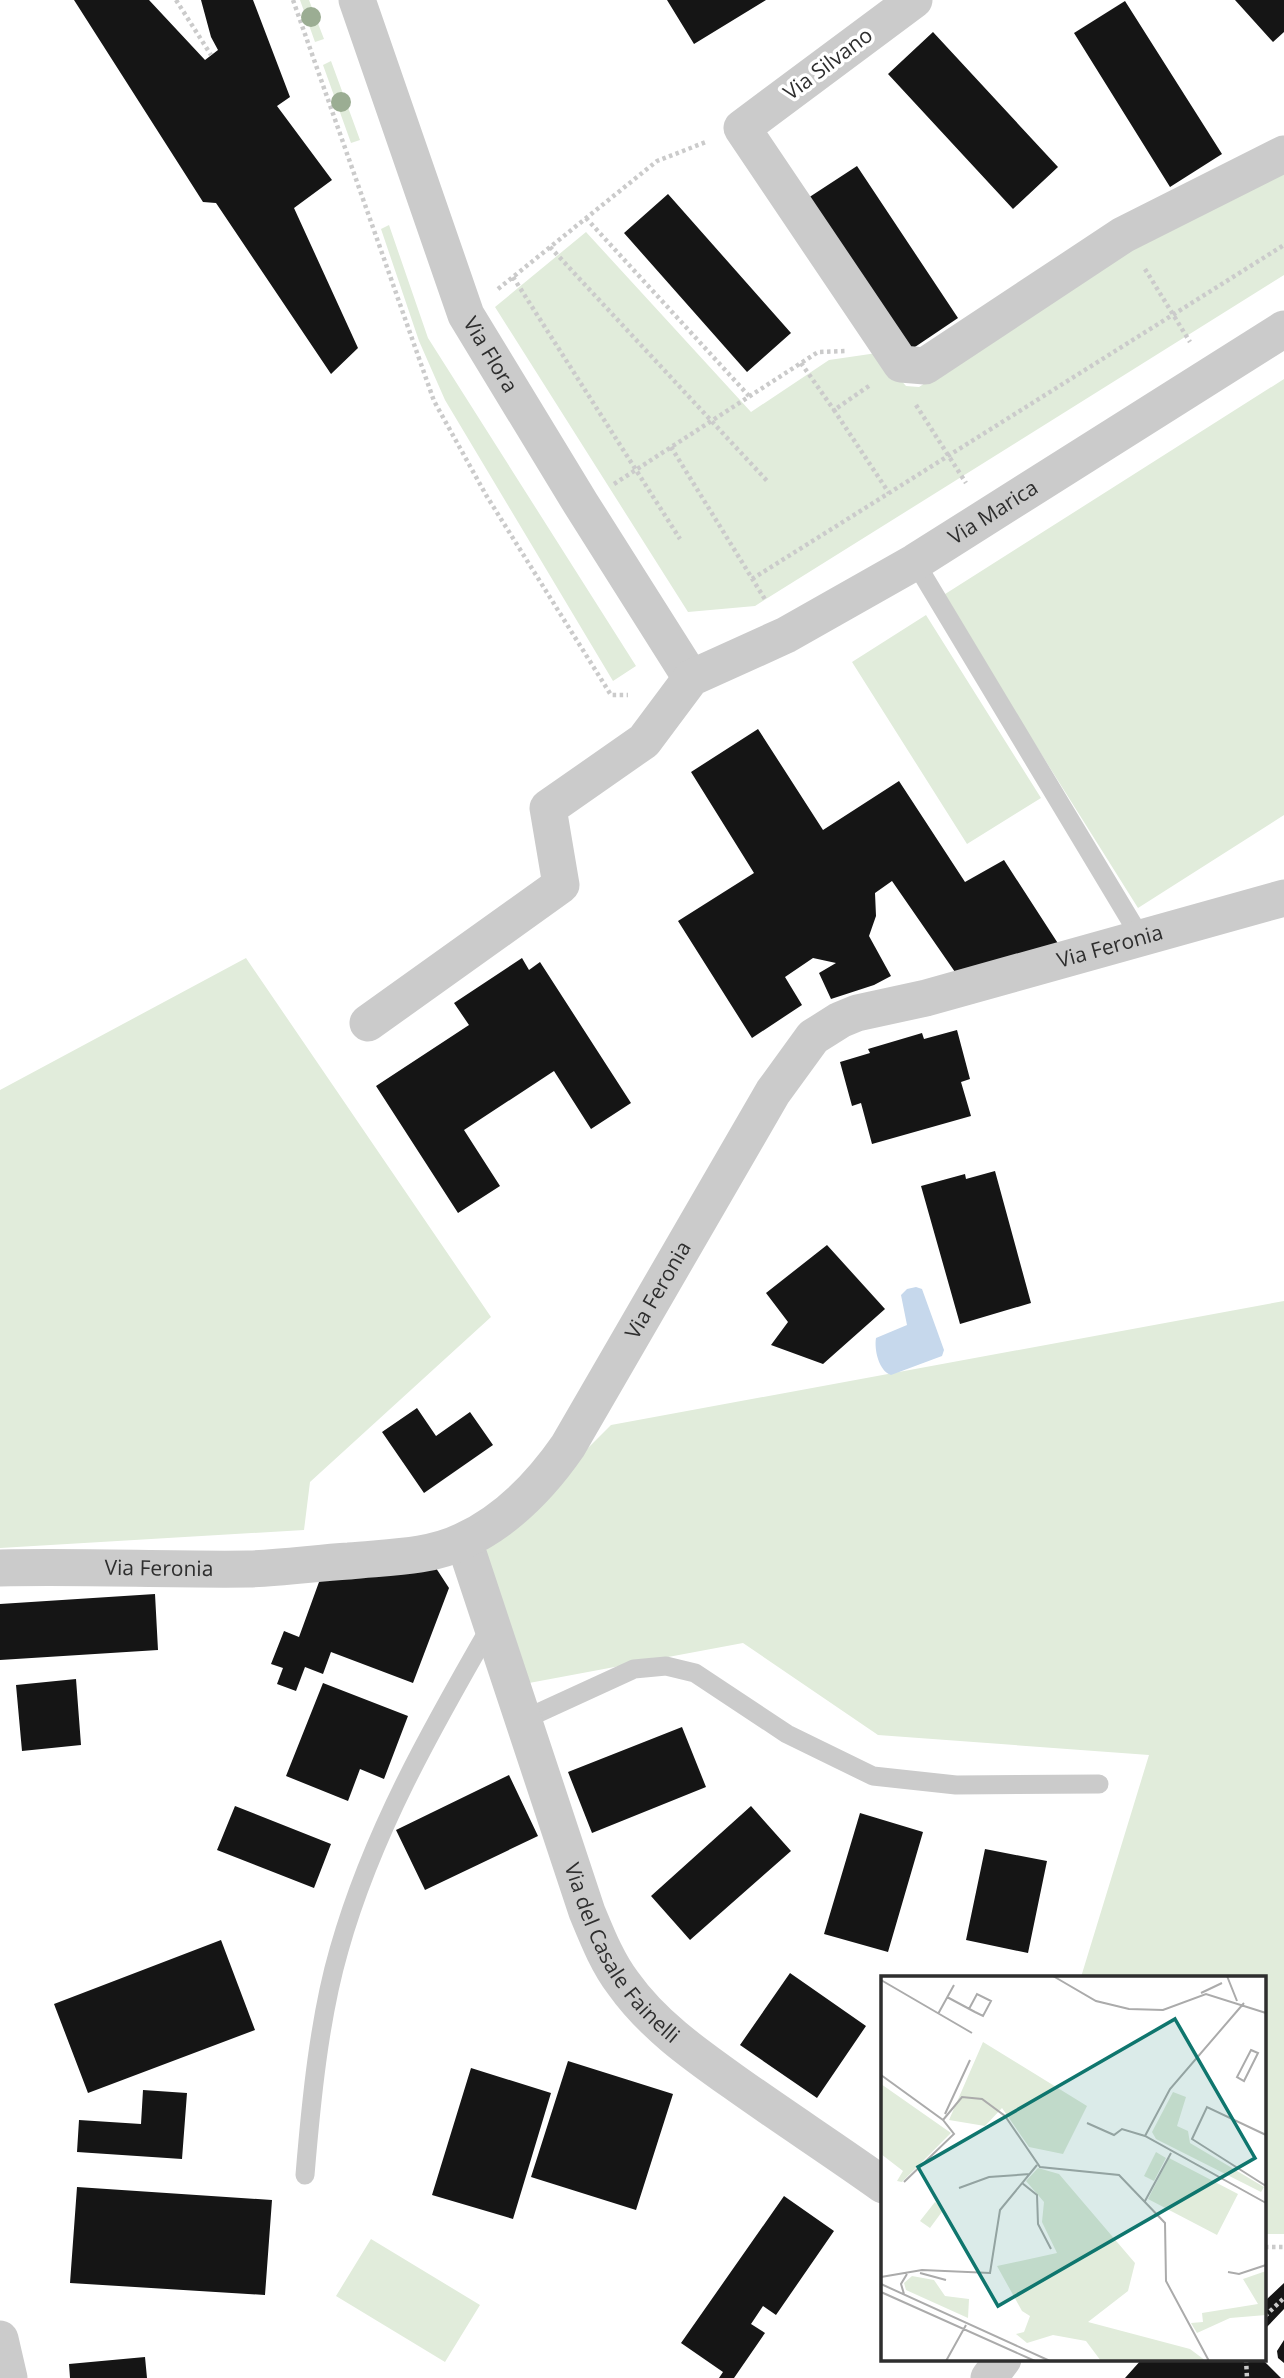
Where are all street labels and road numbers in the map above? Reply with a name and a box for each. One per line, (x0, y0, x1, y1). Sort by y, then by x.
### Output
street label: Via Silvano (777, 21, 878, 106)
street label: Via Flora (457, 311, 525, 398)
street label: Via Marica (942, 473, 1043, 551)
street label: Via Feronia (1054, 918, 1166, 974)
street label: Via Feronia (618, 1236, 697, 1344)
street label: Via Feronia (104, 1553, 213, 1582)
street label: Via del Casale Fainelli (559, 1859, 686, 2049)

